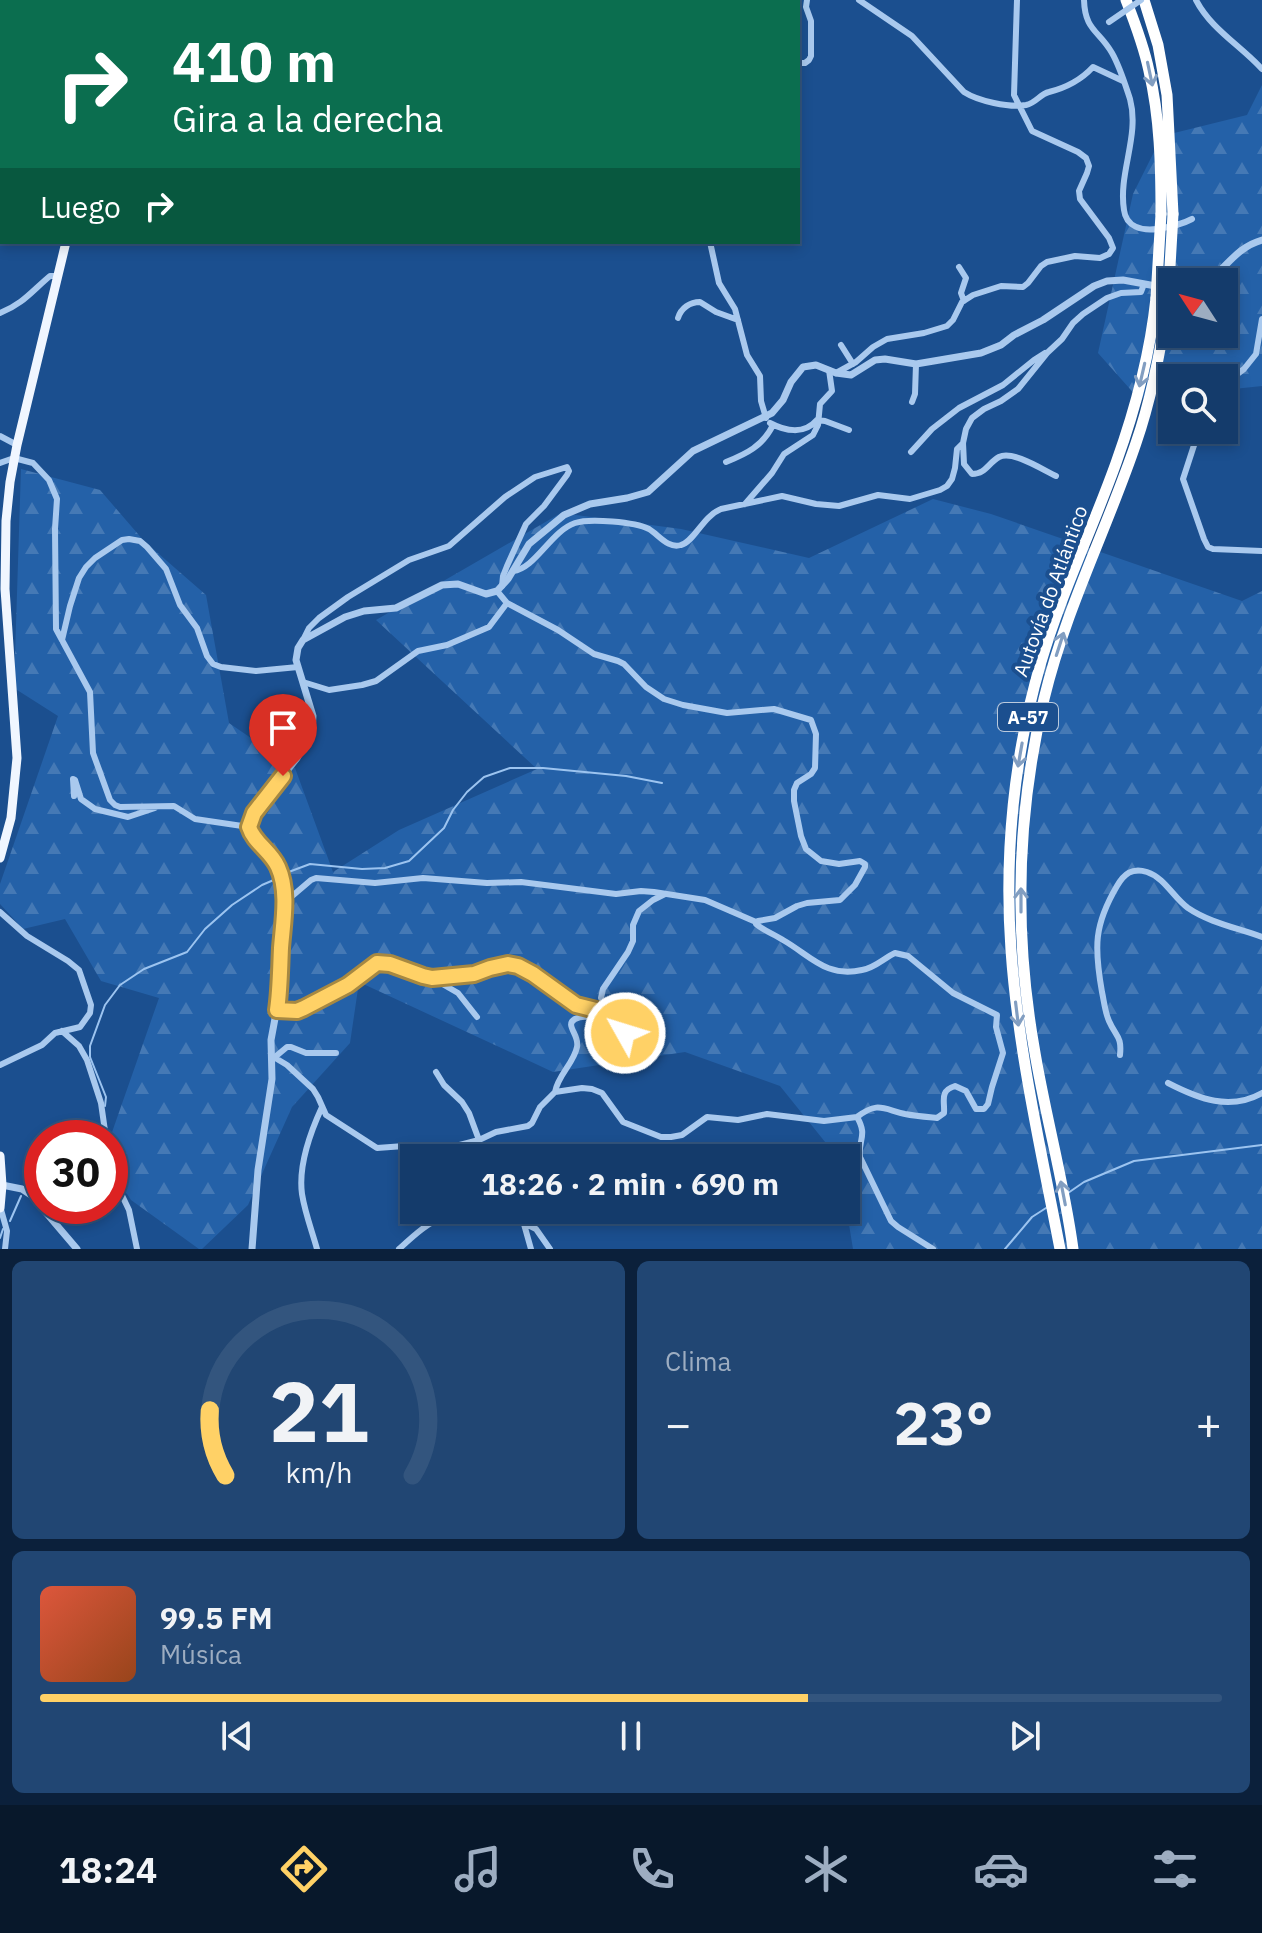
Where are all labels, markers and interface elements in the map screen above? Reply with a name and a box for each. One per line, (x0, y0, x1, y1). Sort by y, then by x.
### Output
text: 410 m (172, 25, 336, 97)
icon: right (40, 32, 144, 136)
one-way arrow (1143, 61, 1158, 87)
text: Gira a la derecha (172, 95, 443, 142)
icon: right (137, 184, 181, 228)
text: Luego (40, 187, 121, 226)
north arrow (1158, 268, 1238, 348)
map controls (1158, 268, 1238, 444)
one-way arrow (1134, 362, 1149, 388)
button: search (1158, 364, 1238, 444)
street label: Autovía do Atlántico (1006, 502, 1094, 680)
one-way arrow (1053, 632, 1068, 657)
pin (249, 694, 317, 776)
road number: A-57 (998, 703, 1058, 731)
icon: arrive (261, 706, 305, 750)
one-way arrow (1012, 742, 1027, 767)
one-way arrow (1013, 887, 1029, 914)
position arrow (583, 991, 667, 1075)
one-way arrow (1010, 1000, 1025, 1027)
speed limit sign: 30 (24, 1120, 128, 1224)
text: 18:26 · 2 min · 690 m (481, 1164, 779, 1203)
one-way arrow (1055, 1181, 1070, 1206)
text: Clima (665, 1344, 731, 1378)
text: 21 (269, 1357, 368, 1465)
text: 23° (893, 1383, 994, 1462)
text: − (665, 1395, 691, 1452)
text: + (1196, 1395, 1222, 1452)
text: km/h (285, 1454, 352, 1491)
text: 99.5 FM (160, 1598, 273, 1637)
text: Música (160, 1637, 242, 1671)
icon: previous (215, 1714, 259, 1758)
icon: pause (609, 1714, 653, 1758)
icon: next (1003, 1714, 1047, 1758)
icon: directions (276, 1841, 332, 1897)
icon: music (450, 1841, 506, 1897)
icon: phone (624, 1841, 680, 1897)
icon: climate (798, 1841, 854, 1897)
icon: car (973, 1841, 1029, 1897)
icon: filters (1147, 1841, 1203, 1897)
text: 18:24 (59, 1846, 157, 1893)

